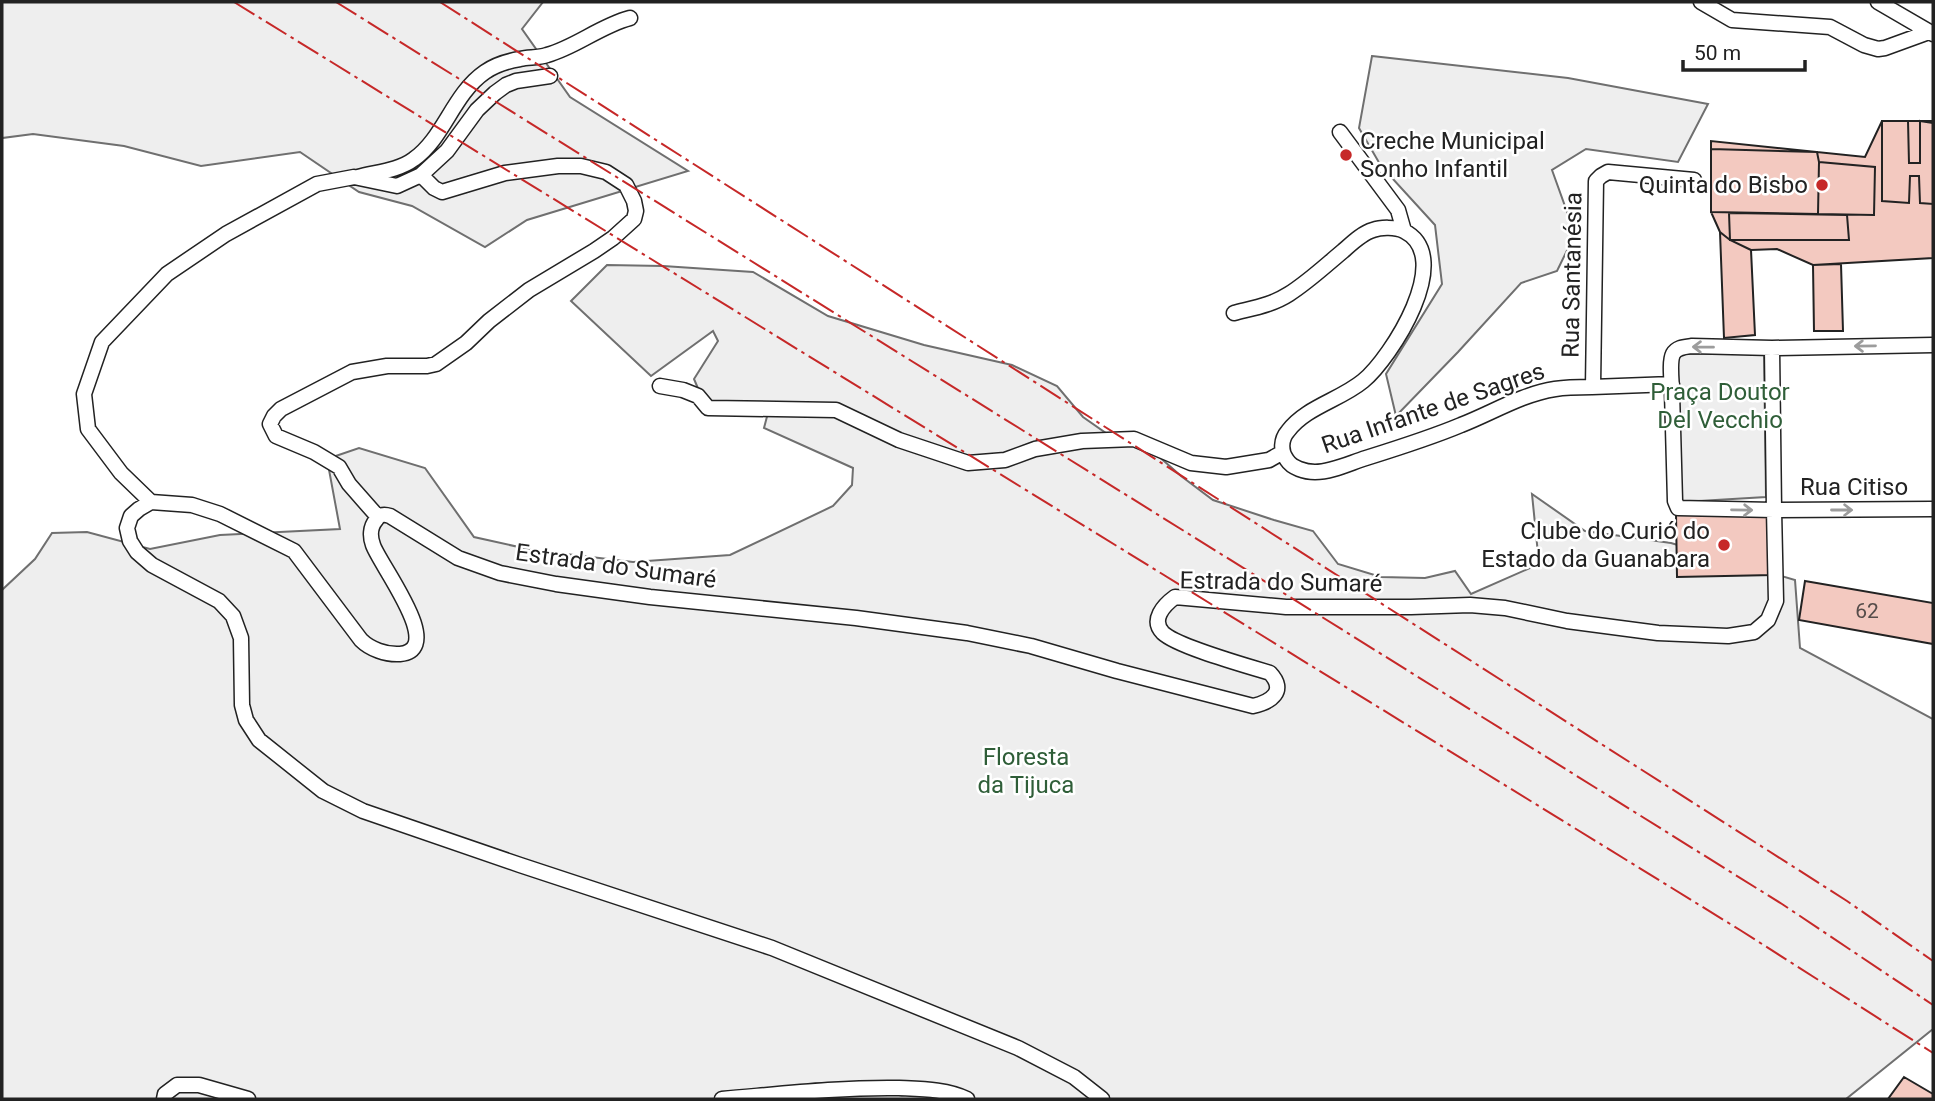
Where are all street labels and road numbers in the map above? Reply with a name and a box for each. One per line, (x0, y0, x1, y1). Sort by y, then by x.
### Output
street label: Rua Santanésia (1557, 192, 1587, 358)
street label: Rua Infante de Sagres (1318, 357, 1548, 459)
street label: Rua Citiso (1800, 473, 1908, 501)
street label: Estrada do Sumaré (514, 538, 718, 594)
street label: Estrada do Sumaré (1179, 566, 1383, 598)

